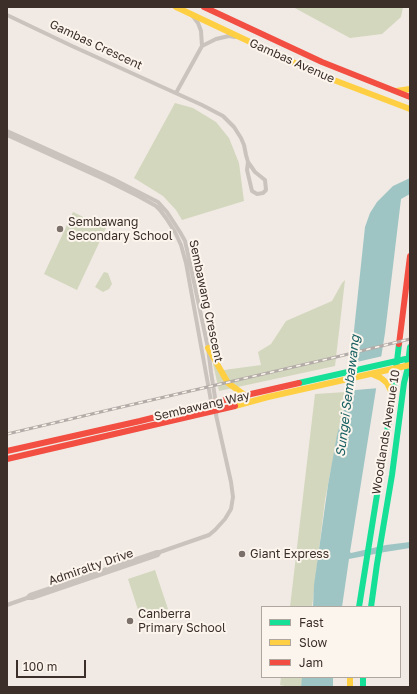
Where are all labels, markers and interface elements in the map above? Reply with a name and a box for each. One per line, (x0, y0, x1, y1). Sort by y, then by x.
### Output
street label: Gambas Crescent (47, 17, 145, 73)
street label: Gambas Avenue (247, 36, 337, 86)
place label: Sembawang Secondary School (68, 215, 173, 243)
marker: Sembawang Secondary School (55, 224, 65, 234)
street label: Sembawang Crescent (186, 238, 226, 364)
water label: Sungei Sembawang (333, 334, 363, 458)
street label: Woodlands Avenue 10 (369, 369, 403, 495)
street label: Sembawang Way (153, 388, 251, 424)
street label: Admiralty Drive (47, 546, 135, 588)
place label: Giant Express (250, 547, 329, 561)
marker: Giant Express (237, 549, 247, 559)
legend (261, 606, 401, 678)
place label: Canberra Primary School (138, 607, 226, 635)
text: Fast (299, 615, 324, 630)
marker: Canberra Primary School (125, 616, 135, 626)
text: Slow (299, 635, 327, 650)
scale bar (18, 652, 88, 678)
text: Jam (299, 655, 323, 670)
text: 100 m (23, 659, 57, 674)

